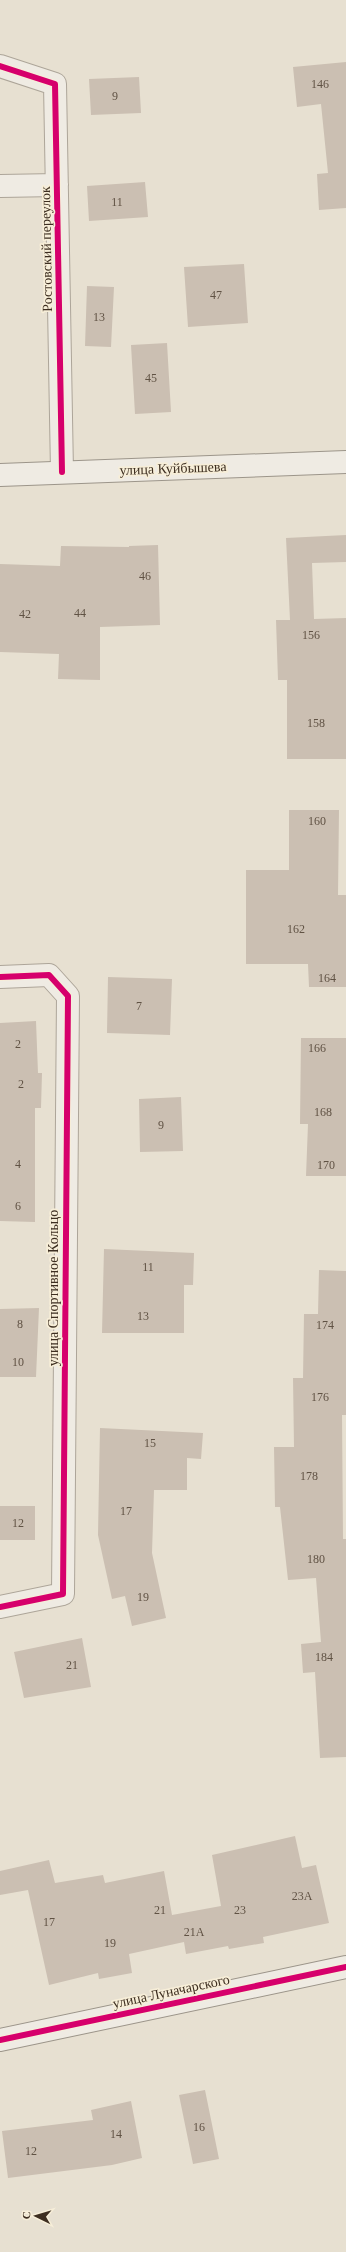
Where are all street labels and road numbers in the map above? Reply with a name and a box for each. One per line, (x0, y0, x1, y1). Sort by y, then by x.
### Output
street label: Ростовский переулок (38, 186, 55, 312)
street label: улица Куйбышева (119, 459, 228, 478)
street label: улица Спортивное Кольцо (46, 1210, 61, 1366)
street label: улица Луначарского (111, 1972, 231, 2011)

